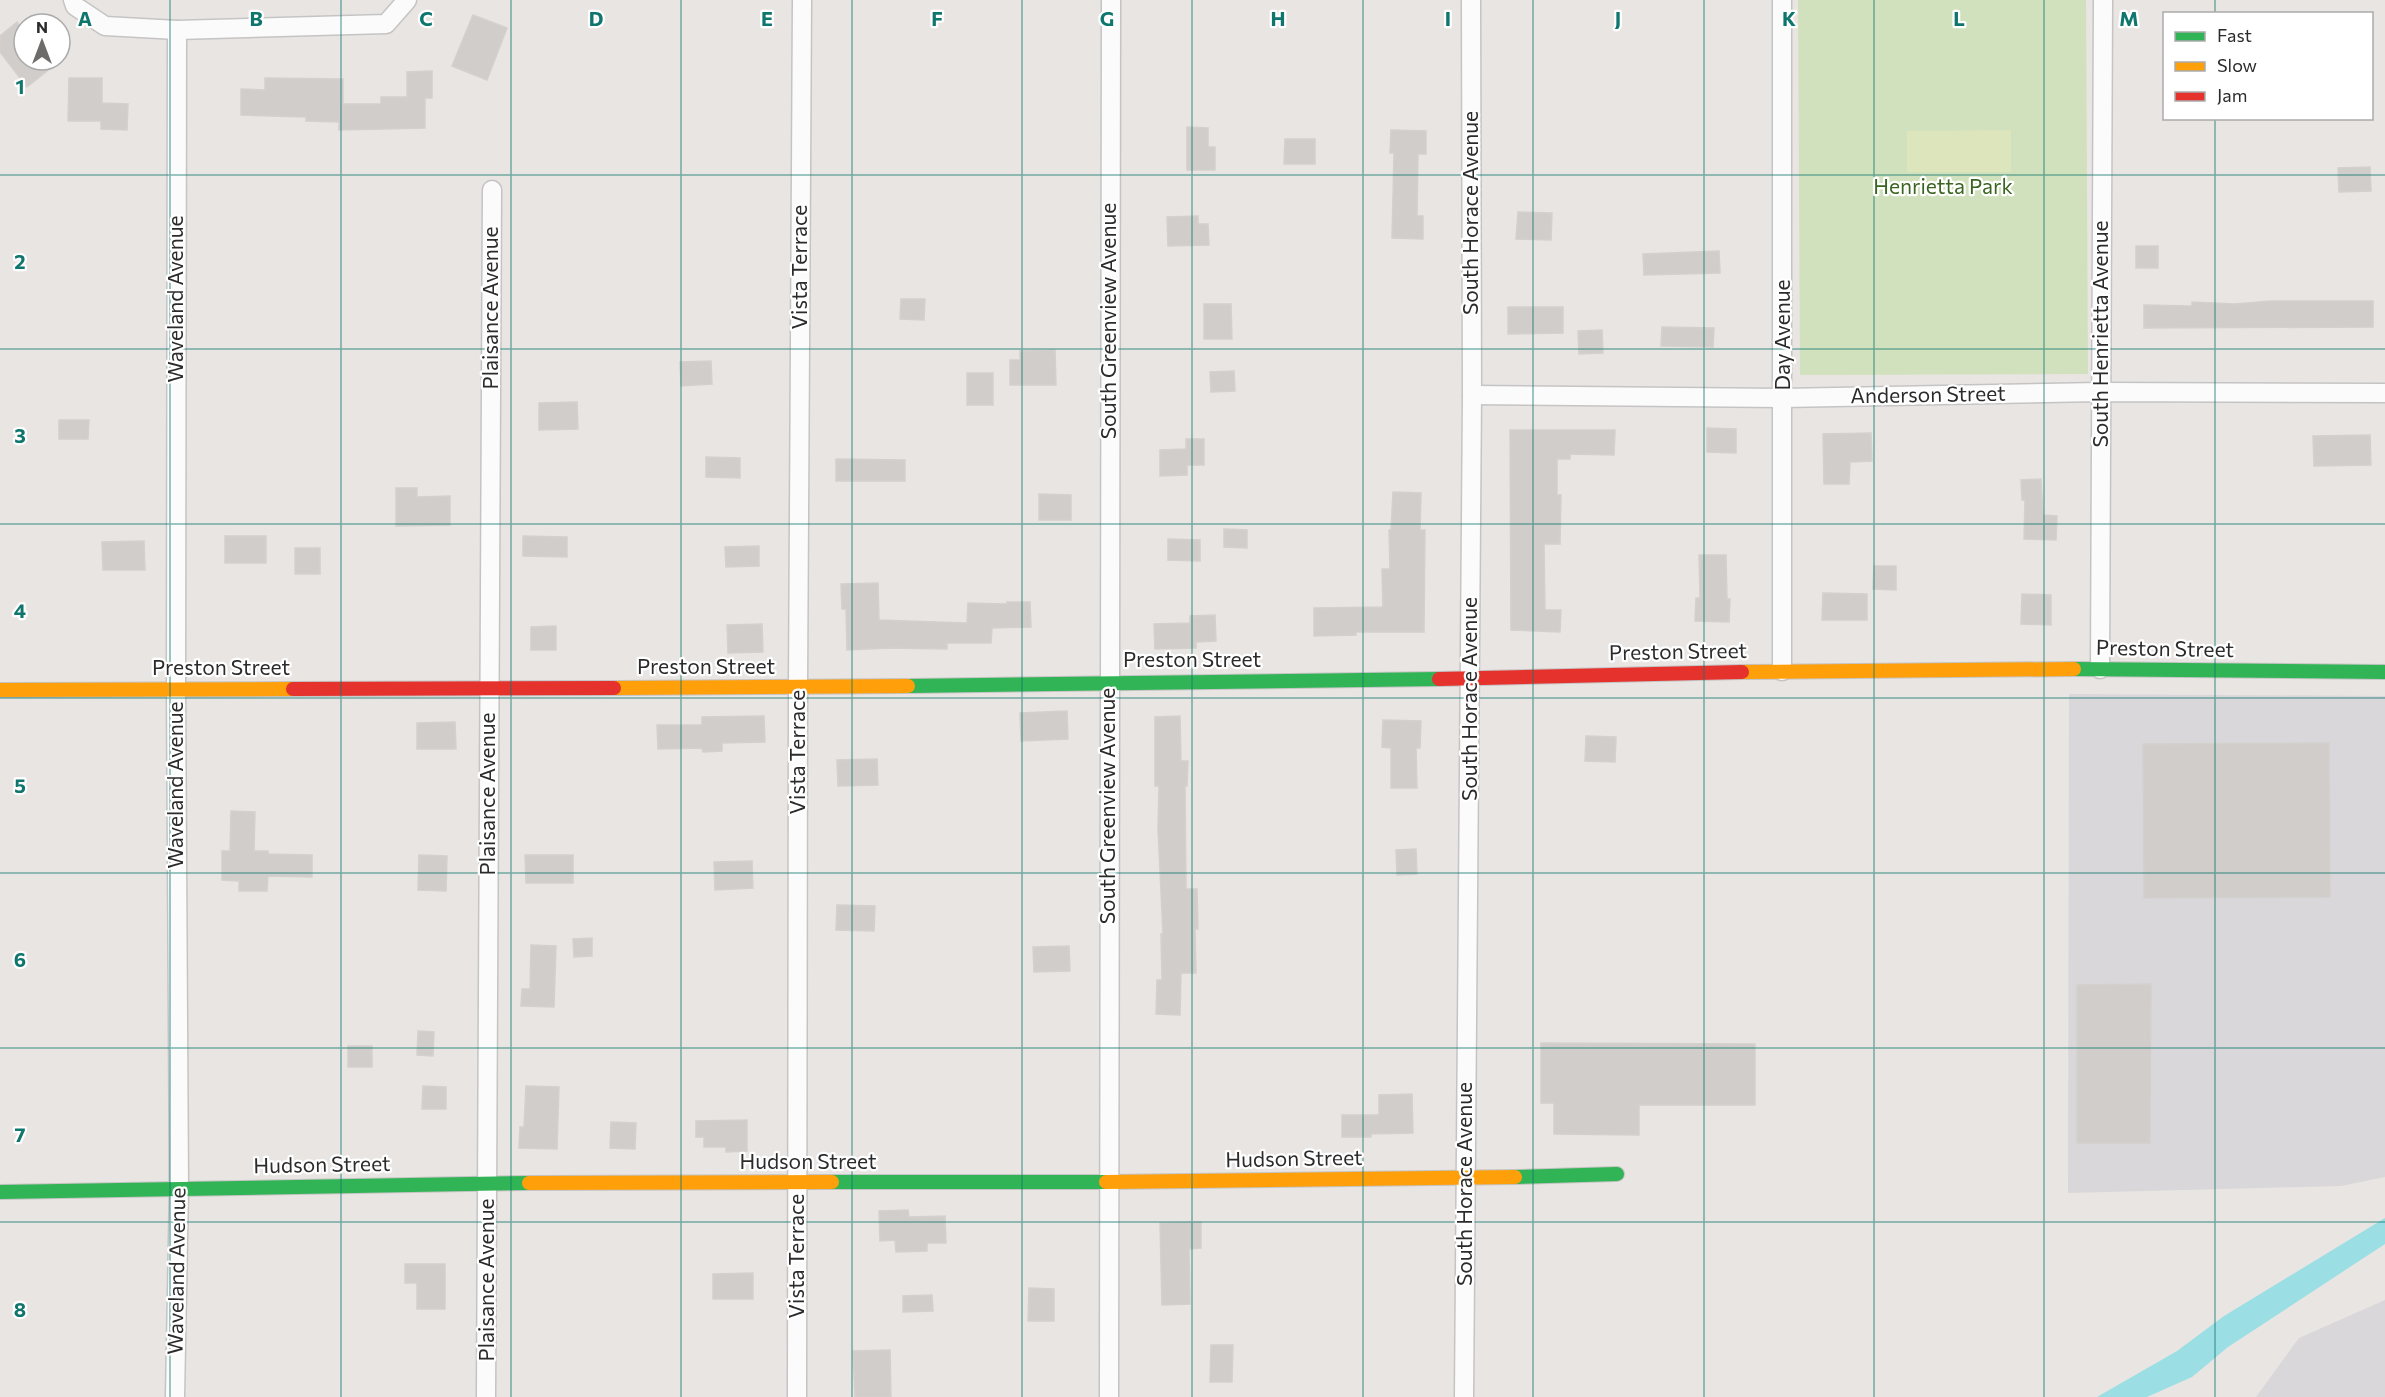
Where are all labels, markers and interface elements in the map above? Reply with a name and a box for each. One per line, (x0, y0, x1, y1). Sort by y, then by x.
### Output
text: A (78, 6, 92, 30)
text: B (249, 6, 263, 30)
text: C (419, 6, 433, 30)
text: D (589, 6, 603, 30)
text: E (761, 6, 773, 30)
text: F (931, 6, 943, 30)
text: G (1100, 6, 1114, 30)
text: H (1271, 6, 1286, 30)
text: I (1445, 6, 1451, 30)
text: J (1615, 6, 1621, 30)
text: K (1782, 6, 1796, 30)
text: L (1953, 6, 1965, 30)
text: M (2119, 6, 2139, 30)
north arrow (12, 12, 72, 72)
legend (2163, 12, 2373, 120)
text: N (36, 17, 48, 36)
text: Fast (2217, 24, 2252, 46)
text: Slow (2217, 54, 2257, 76)
text: 1 (15, 74, 25, 98)
text: Jam (2217, 84, 2247, 106)
street label: South Horace Avenue (1457, 111, 1482, 315)
park label: Henrietta Park (1873, 173, 2013, 198)
street label: South Greenview Avenue (1095, 203, 1120, 439)
street label: Vista Terrace (786, 205, 811, 329)
street label: Waveland Avenue (162, 215, 187, 383)
street label: South Henrietta Avenue (2087, 220, 2112, 448)
street label: Plaisance Avenue (477, 227, 502, 389)
text: 2 (14, 249, 26, 273)
street label: Day Avenue (1769, 279, 1794, 391)
street label: Anderson Street (1850, 380, 2006, 407)
text: 3 (14, 423, 26, 447)
street label: South Horace Avenue (1456, 597, 1481, 801)
text: 4 (14, 598, 26, 622)
street label: Preston Street (2096, 634, 2234, 661)
street label: Preston Street (1609, 637, 1747, 664)
street label: Preston Street (1123, 646, 1261, 671)
street label: Preston Street (637, 653, 775, 678)
street label: Preston Street (152, 654, 290, 679)
street label: South Greenview Avenue (1094, 688, 1119, 924)
street label: Vista Terrace (784, 690, 809, 814)
street label: Waveland Avenue (162, 701, 187, 869)
street label: Plaisance Avenue (474, 713, 499, 875)
text: 5 (14, 773, 26, 797)
text: 6 (14, 947, 26, 971)
street label: South Horace Avenue (1451, 1082, 1476, 1286)
text: 7 (15, 1122, 26, 1146)
street label: Hudson Street (1225, 1144, 1363, 1171)
street label: Hudson Street (739, 1148, 877, 1173)
street label: Hudson Street (253, 1150, 391, 1177)
street label: Waveland Avenue (162, 1187, 189, 1355)
street label: Vista Terrace (783, 1194, 808, 1318)
street label: Plaisance Avenue (473, 1199, 498, 1361)
text: 8 (14, 1297, 26, 1321)

